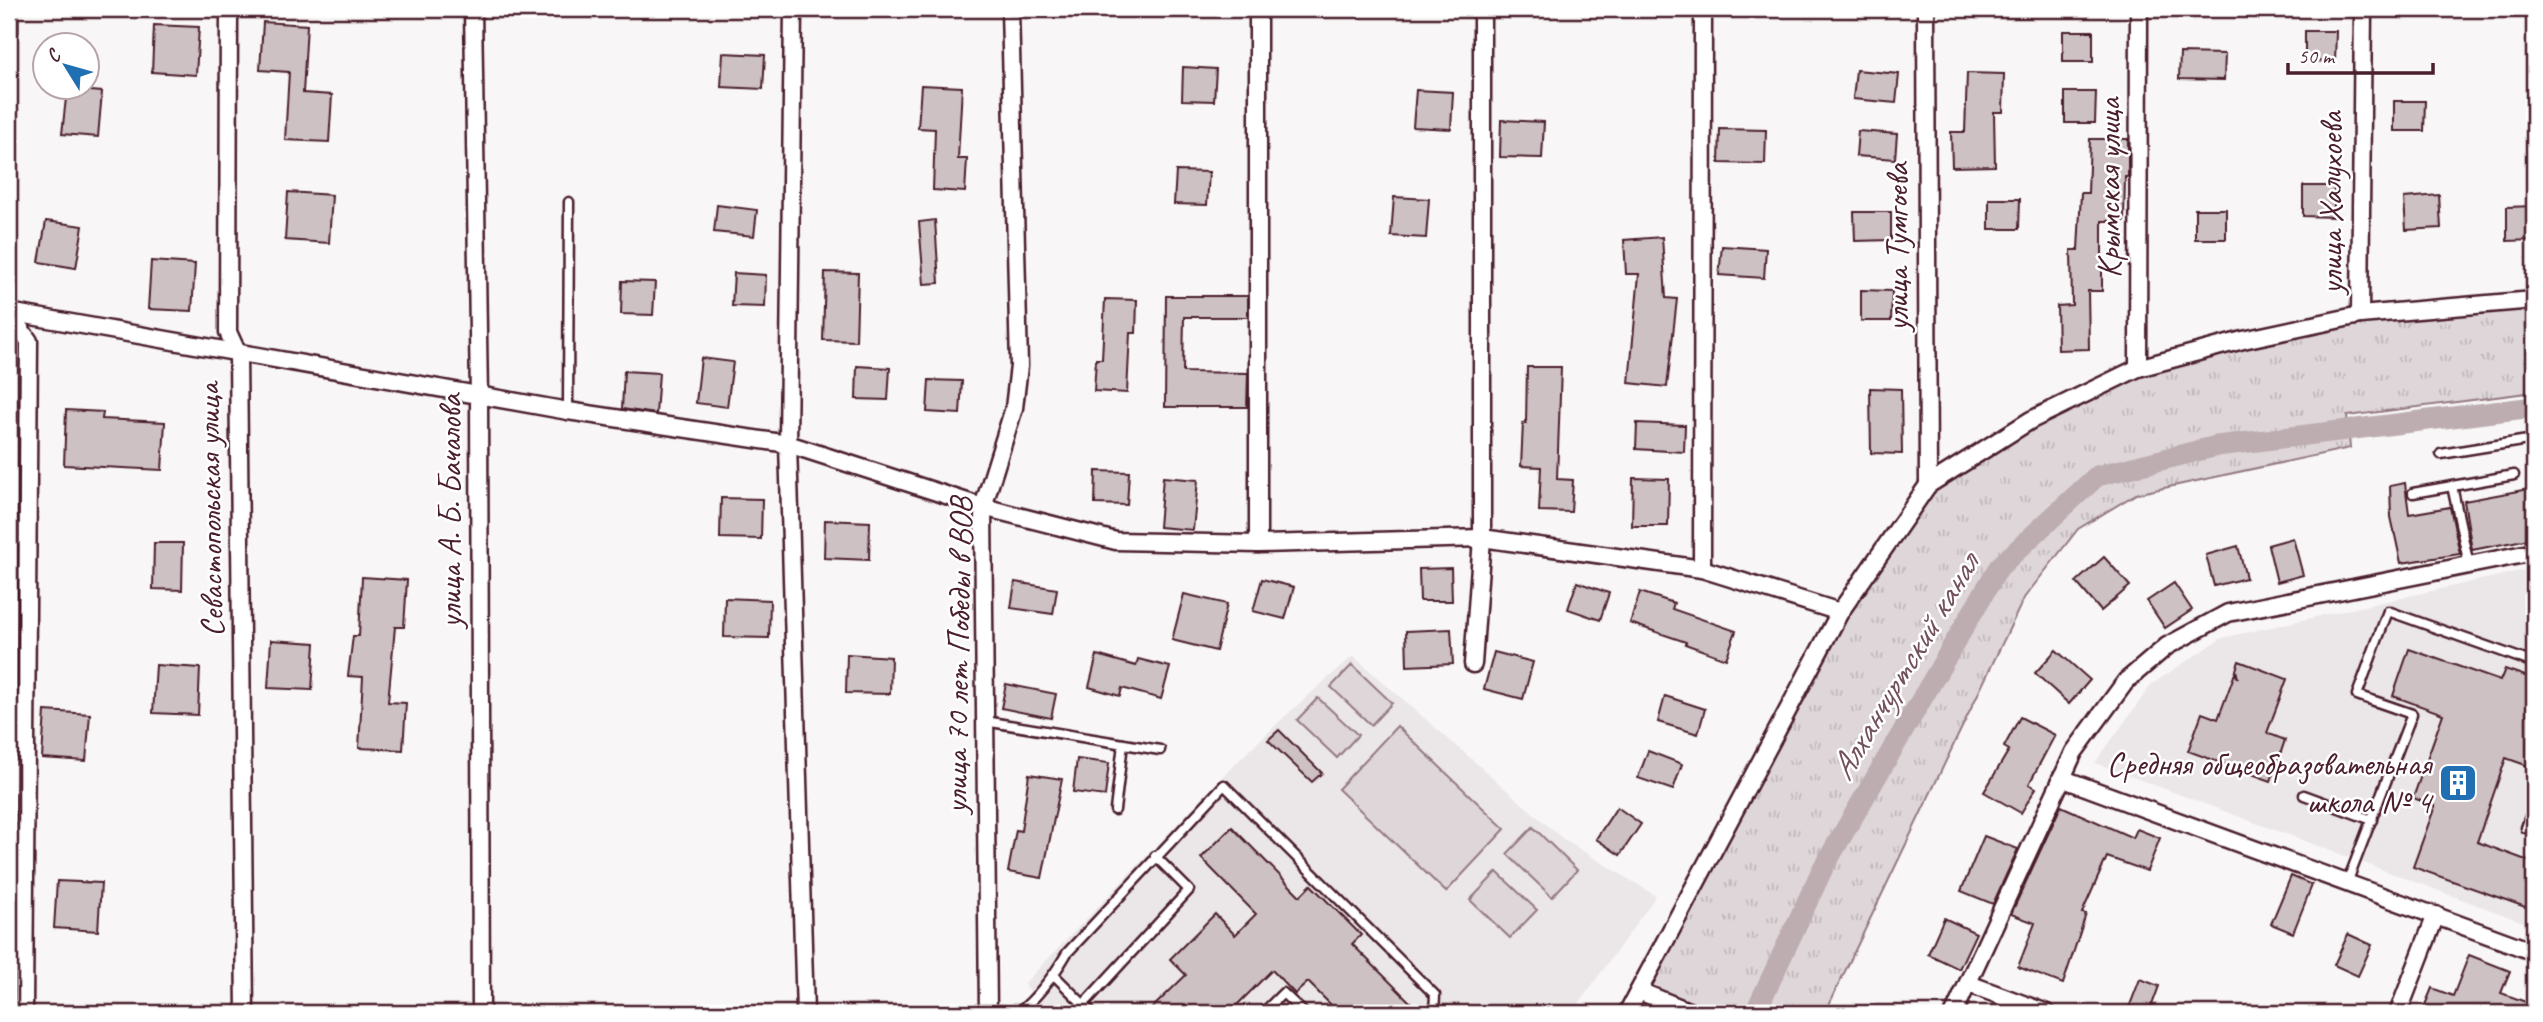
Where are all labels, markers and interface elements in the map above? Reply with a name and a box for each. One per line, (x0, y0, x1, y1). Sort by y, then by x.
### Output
north arrow (32, 32, 102, 102)
scale bar (2288, 32, 2433, 76)
text: С (41, 43, 67, 67)
text: 50 m (2298, 43, 2336, 69)
street label: Крымская улица (2088, 96, 2130, 278)
street label: улица Халухоева (2310, 110, 2352, 296)
street label: улица Тумгоева (1876, 160, 1918, 333)
street label: Севастопольская улица (187, 380, 233, 637)
street label: улица А. Б. Бачалова (429, 391, 471, 630)
street label: улица 70 лет Победы в ВОВ (934, 495, 982, 816)
water label: Алханчуртский канал (1819, 541, 1992, 788)
place label: Средняя общеобразовательная школа № 4 (2107, 743, 2434, 823)
building icon: Средняя общеобразовательная школа № 4 (2437, 762, 2479, 804)

